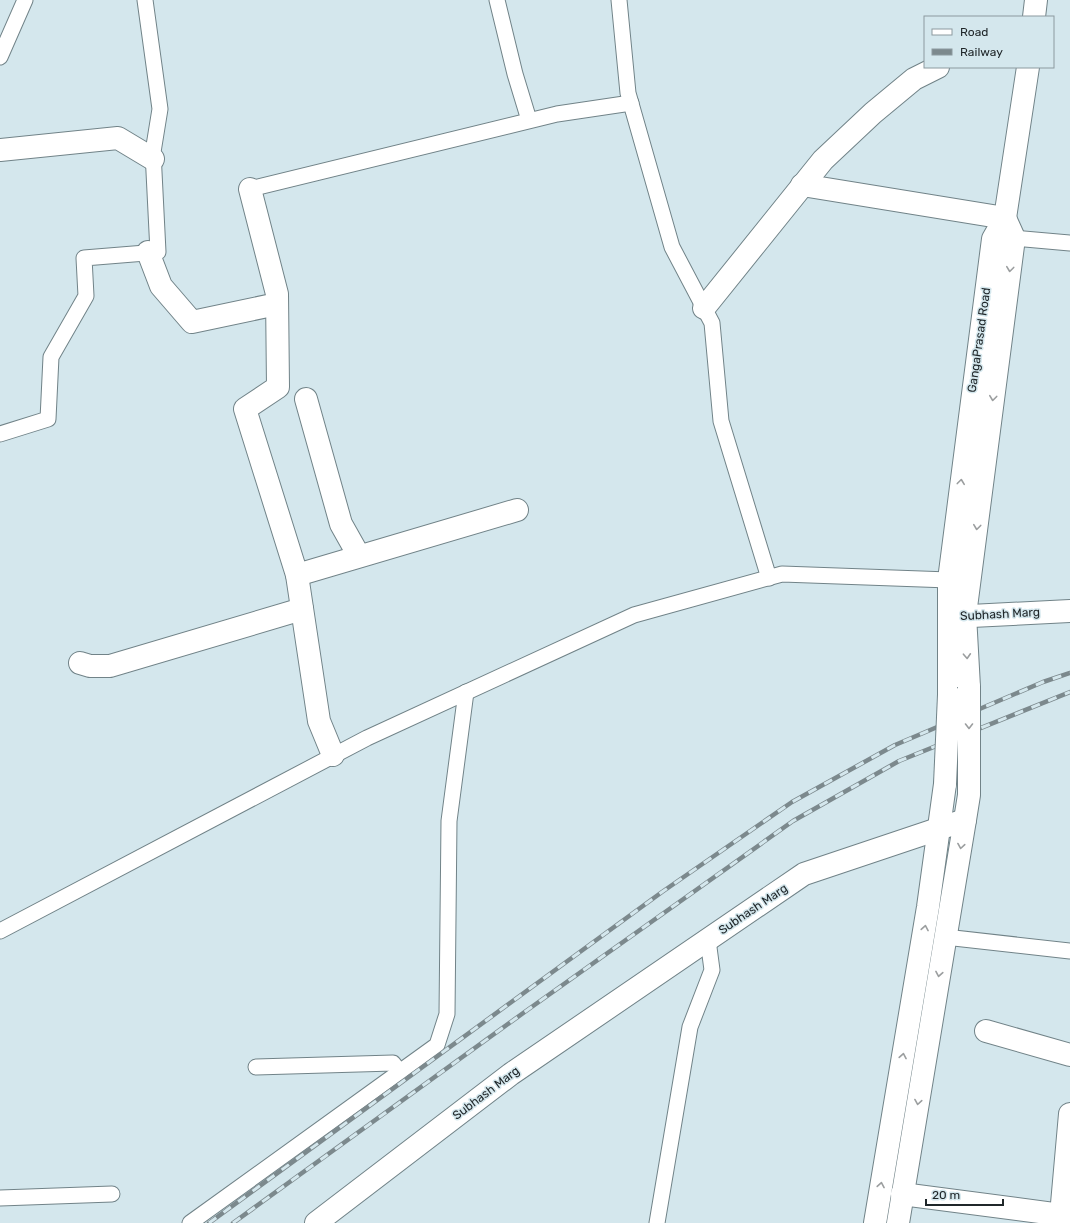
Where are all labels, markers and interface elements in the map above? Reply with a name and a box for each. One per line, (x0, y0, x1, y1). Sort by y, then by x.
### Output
legend (924, 16, 1054, 68)
text: Road (960, 25, 988, 39)
text: Railway (960, 45, 1003, 59)
one-way arrow (1006, 266, 1015, 272)
street label: GangaPrasad Road (965, 287, 993, 393)
one-way arrow (989, 395, 998, 401)
one-way arrow (956, 478, 965, 485)
one-way arrow (973, 524, 982, 530)
street label: Subhash Marg (960, 605, 1040, 623)
one-way arrow (963, 653, 972, 659)
one-way arrow (965, 723, 973, 729)
one-way arrow (957, 843, 965, 849)
street label: Subhash Marg (716, 881, 790, 937)
one-way arrow (920, 925, 928, 931)
one-way arrow (935, 971, 944, 977)
one-way arrow (898, 1053, 907, 1060)
street label: Subhash Marg (450, 1063, 522, 1123)
one-way arrow (914, 1099, 923, 1105)
scale bar (926, 1181, 1003, 1207)
one-way arrow (877, 1182, 885, 1188)
text: 20 m (932, 1188, 960, 1202)

